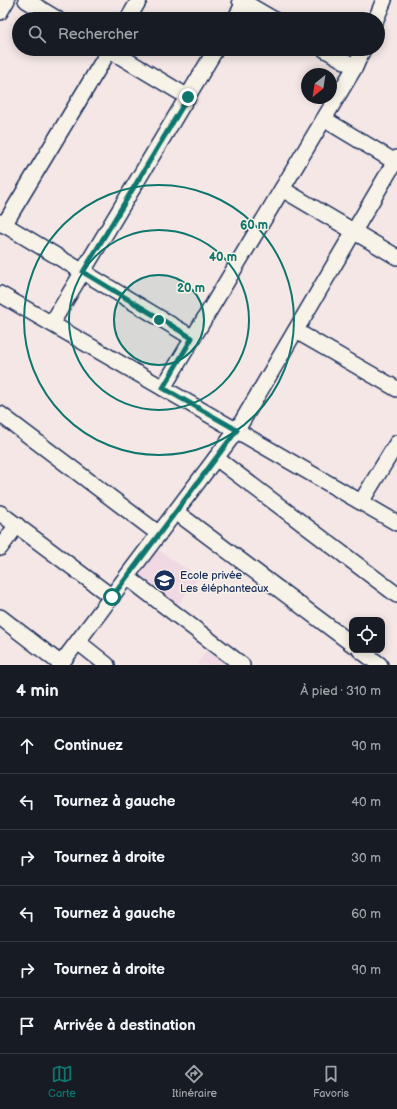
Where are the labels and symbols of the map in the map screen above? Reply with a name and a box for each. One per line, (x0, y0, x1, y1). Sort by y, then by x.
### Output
north arrow (301, 68, 337, 104)
route end (179, 88, 197, 106)
text: 60 m (240, 218, 268, 233)
text: 40 m (209, 250, 237, 265)
text: 20 m (177, 281, 205, 296)
centre of rings (152, 313, 166, 327)
school or university icon: Ecole privée Les éléphanteaux (152, 568, 178, 594)
place label: Ecole privée Les éléphanteaux (180, 569, 269, 595)
route start (103, 588, 121, 606)

